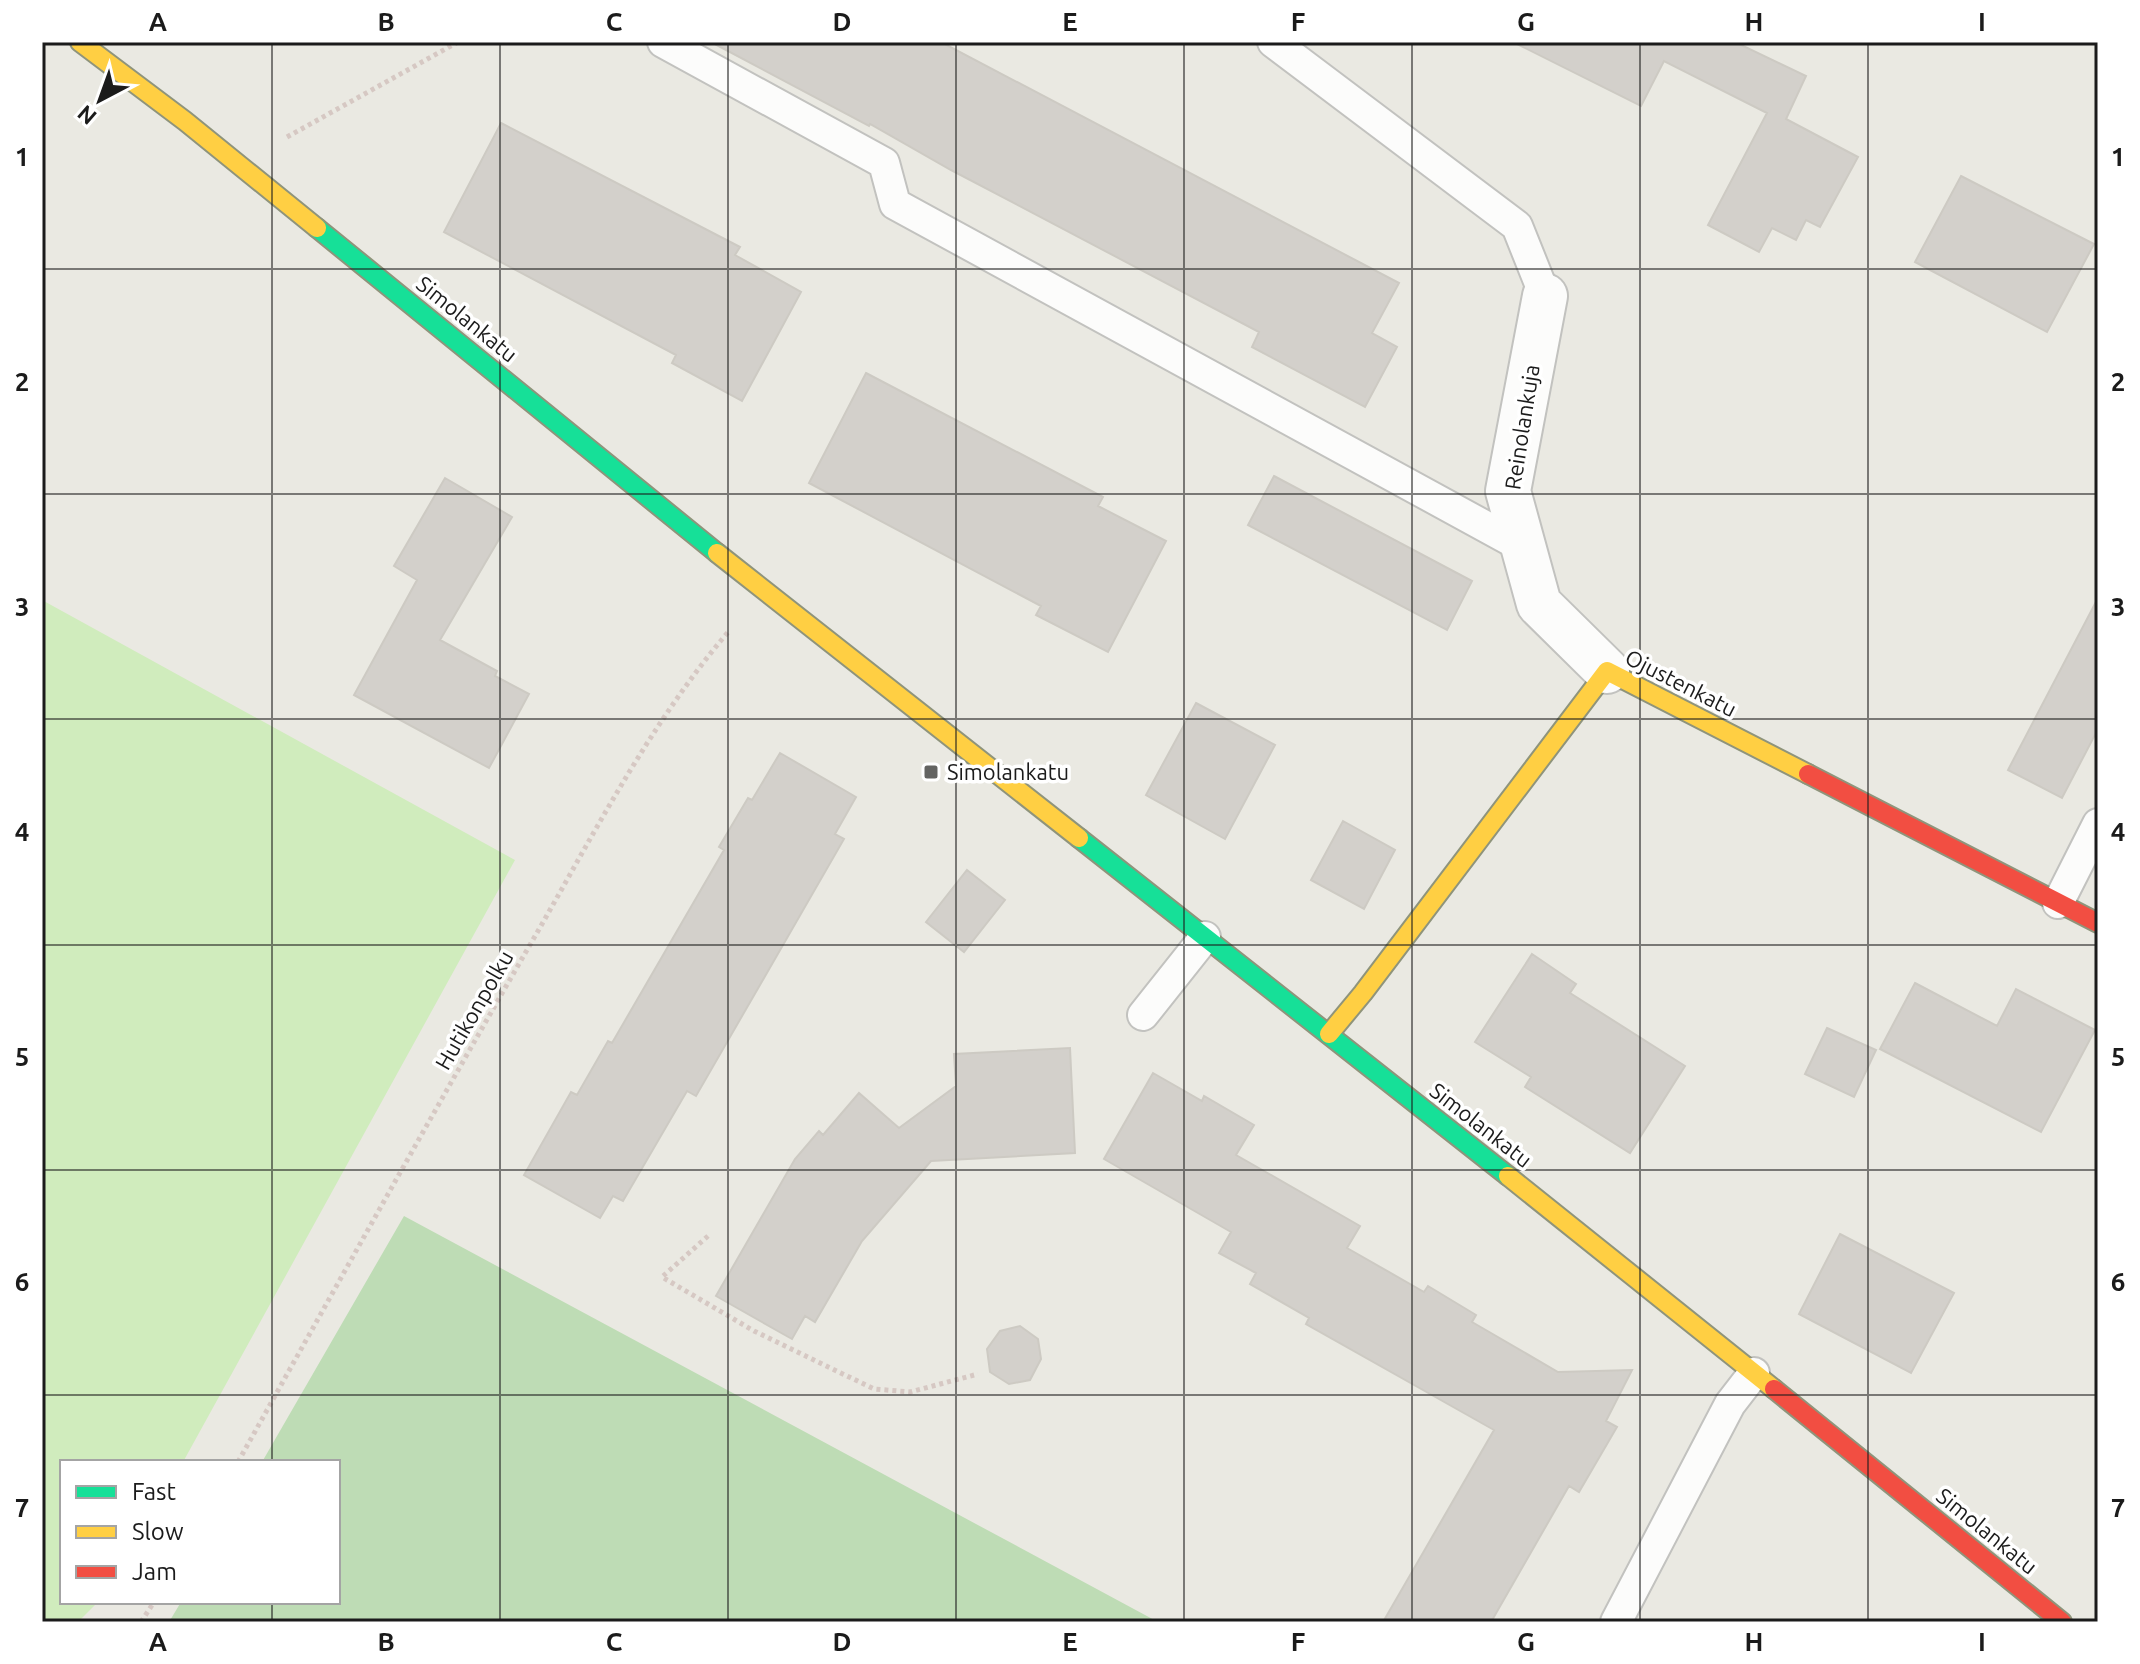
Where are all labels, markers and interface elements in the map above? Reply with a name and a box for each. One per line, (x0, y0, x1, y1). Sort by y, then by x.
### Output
text: A (149, 7, 168, 36)
text: B (377, 7, 395, 36)
text: C (606, 7, 623, 36)
text: D (833, 7, 851, 36)
text: E (1062, 7, 1078, 36)
text: F (1291, 7, 1305, 36)
text: G (1517, 7, 1535, 36)
text: H (1745, 7, 1763, 36)
text: I (1978, 7, 1986, 36)
north arrow (60, 60, 140, 140)
text: N (72, 101, 101, 130)
text: 1 (15, 142, 29, 171)
text: 1 (2111, 142, 2125, 171)
street label: Simolankatu (412, 271, 523, 367)
street label: Reinolankuja (1499, 362, 1544, 491)
text: 2 (15, 367, 29, 396)
text: 2 (2111, 367, 2125, 396)
text: 3 (15, 592, 29, 621)
text: 3 (2111, 592, 2125, 621)
street label: Ojustenkatu (1621, 644, 1741, 721)
place label: Simolankatu (947, 759, 1069, 784)
marker: Simolankatu (922, 763, 940, 781)
text: 4 (15, 817, 29, 846)
text: 4 (2111, 817, 2125, 846)
street label: Hutikonpolku (429, 946, 518, 1074)
text: 5 (15, 1042, 29, 1071)
text: 5 (2111, 1042, 2125, 1071)
street label: Simolankatu (1426, 1077, 1537, 1172)
text: 6 (15, 1267, 29, 1296)
text: 6 (2111, 1267, 2125, 1296)
legend (60, 1460, 340, 1604)
text: Fast (132, 1478, 176, 1505)
street label: Simolankatu (1932, 1483, 2043, 1579)
text: 7 (15, 1493, 29, 1522)
text: 7 (2111, 1493, 2125, 1522)
text: Slow (132, 1518, 184, 1545)
text: Jam (132, 1558, 177, 1585)
text: A (149, 1627, 168, 1656)
text: B (377, 1627, 395, 1656)
text: C (606, 1627, 623, 1656)
text: D (833, 1627, 851, 1656)
text: E (1062, 1627, 1078, 1656)
text: F (1291, 1627, 1305, 1656)
text: G (1517, 1627, 1535, 1656)
text: H (1745, 1627, 1763, 1656)
text: I (1978, 1627, 1986, 1656)

